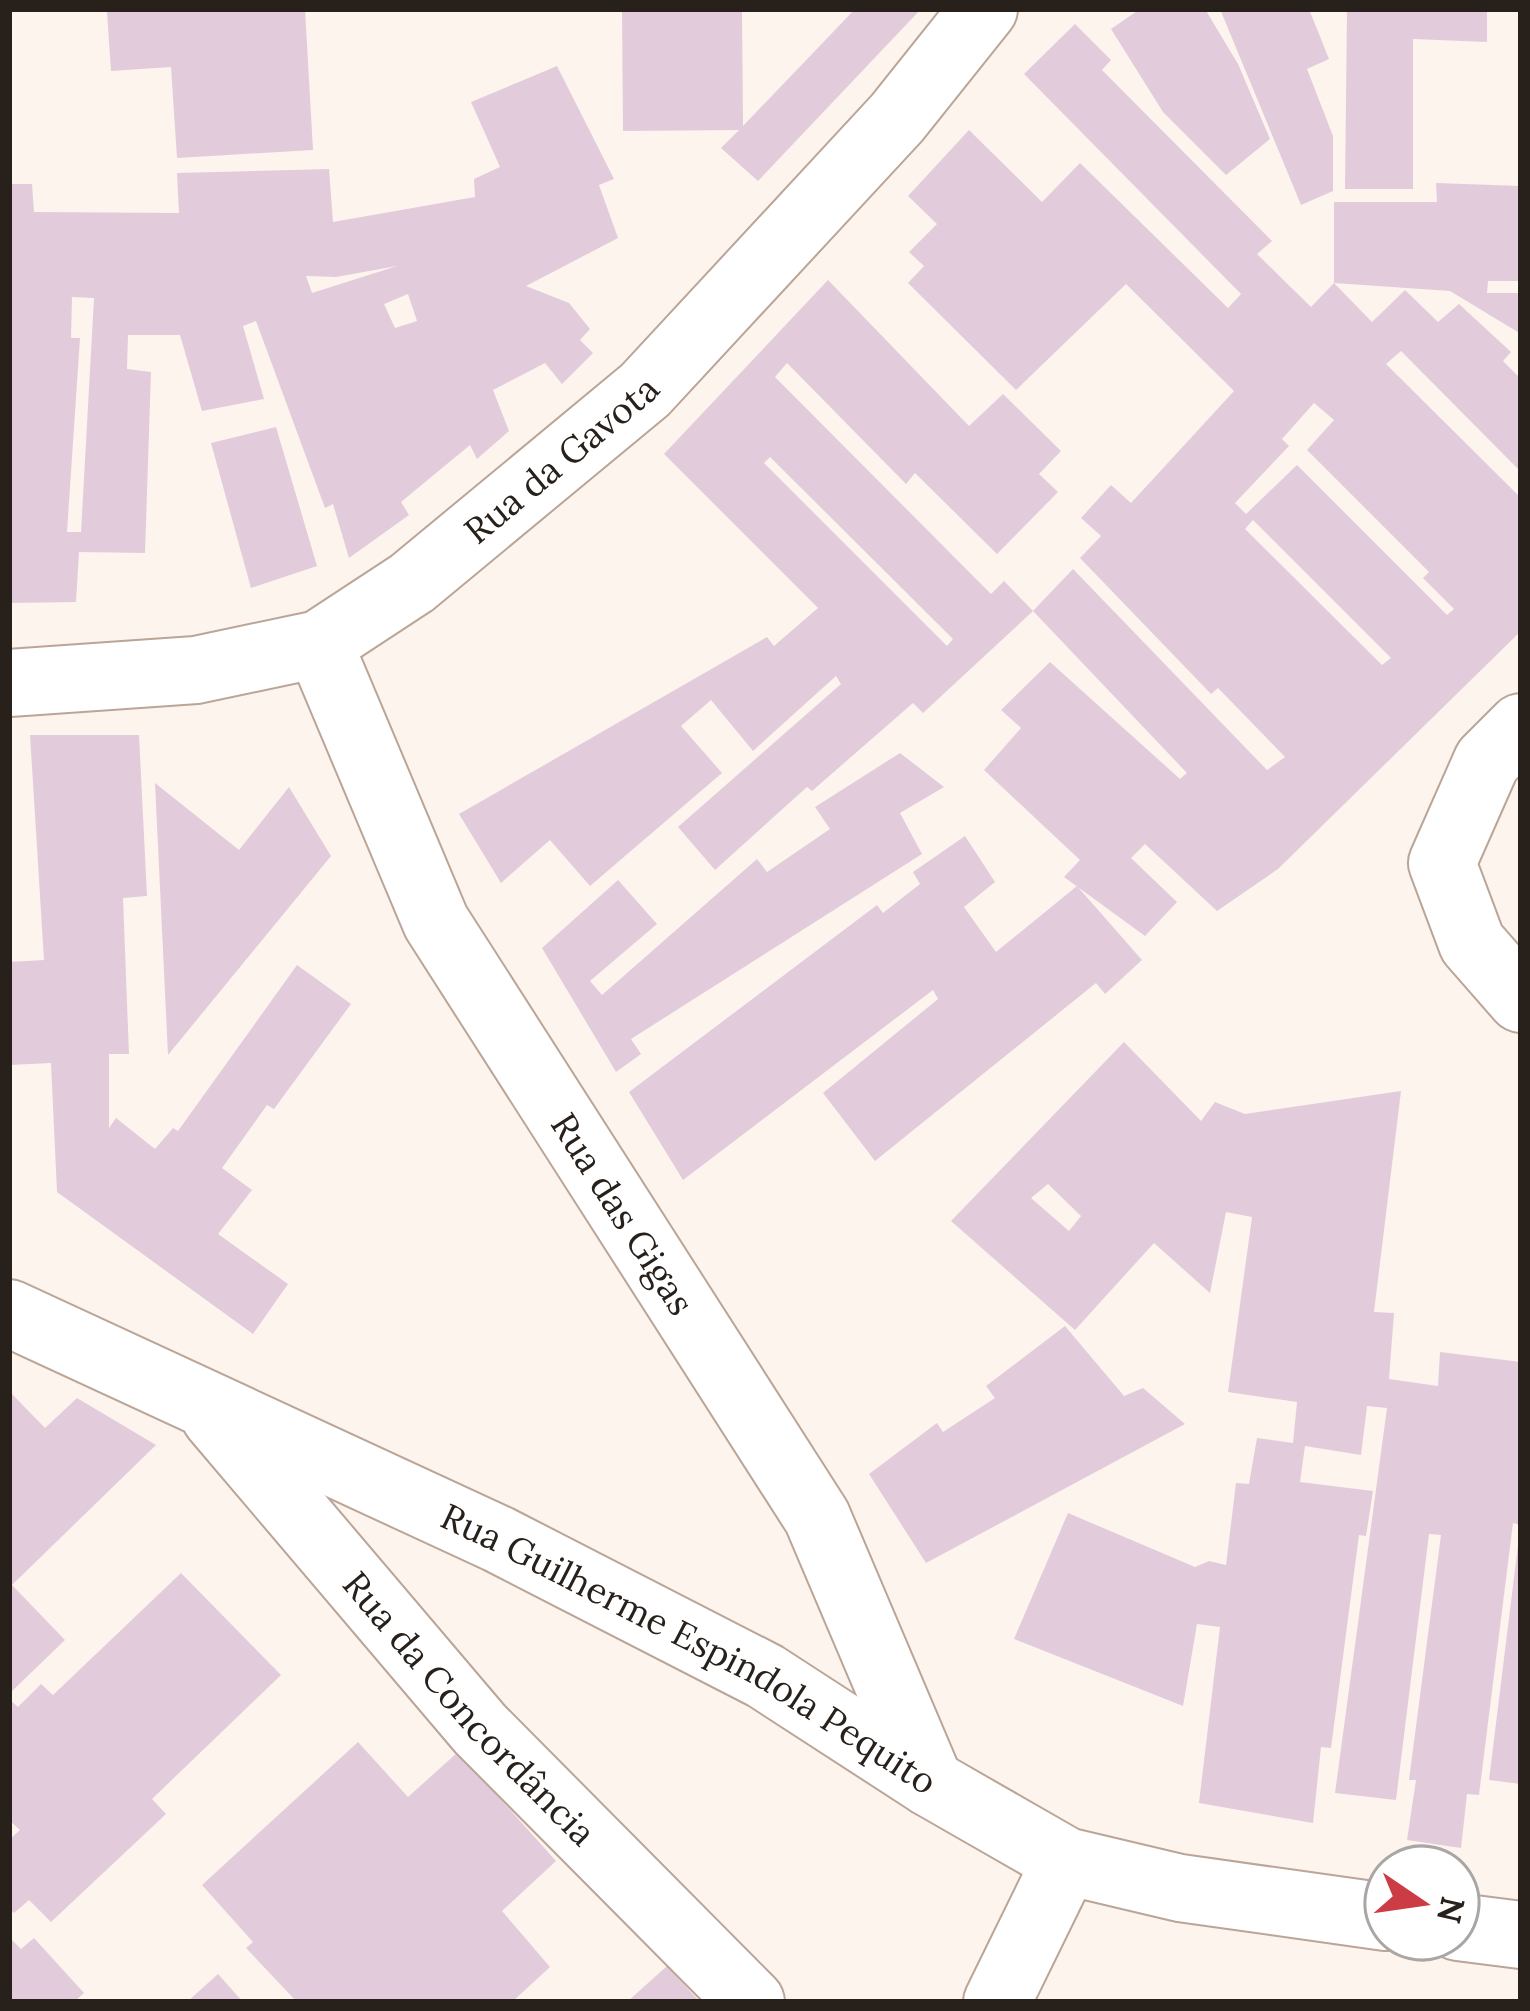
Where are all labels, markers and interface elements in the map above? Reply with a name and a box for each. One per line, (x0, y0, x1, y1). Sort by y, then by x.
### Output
street label: Rua da Gavota (454, 367, 669, 553)
street label: Rua das Gigas (541, 1104, 704, 1323)
street label: Rua Guilherme Espindola Pequito (434, 1493, 946, 1804)
street label: Rua da Concordância (333, 1562, 606, 1855)
north arrow (1362, 1843, 1482, 1963)
text: N (1428, 1893, 1475, 1927)

